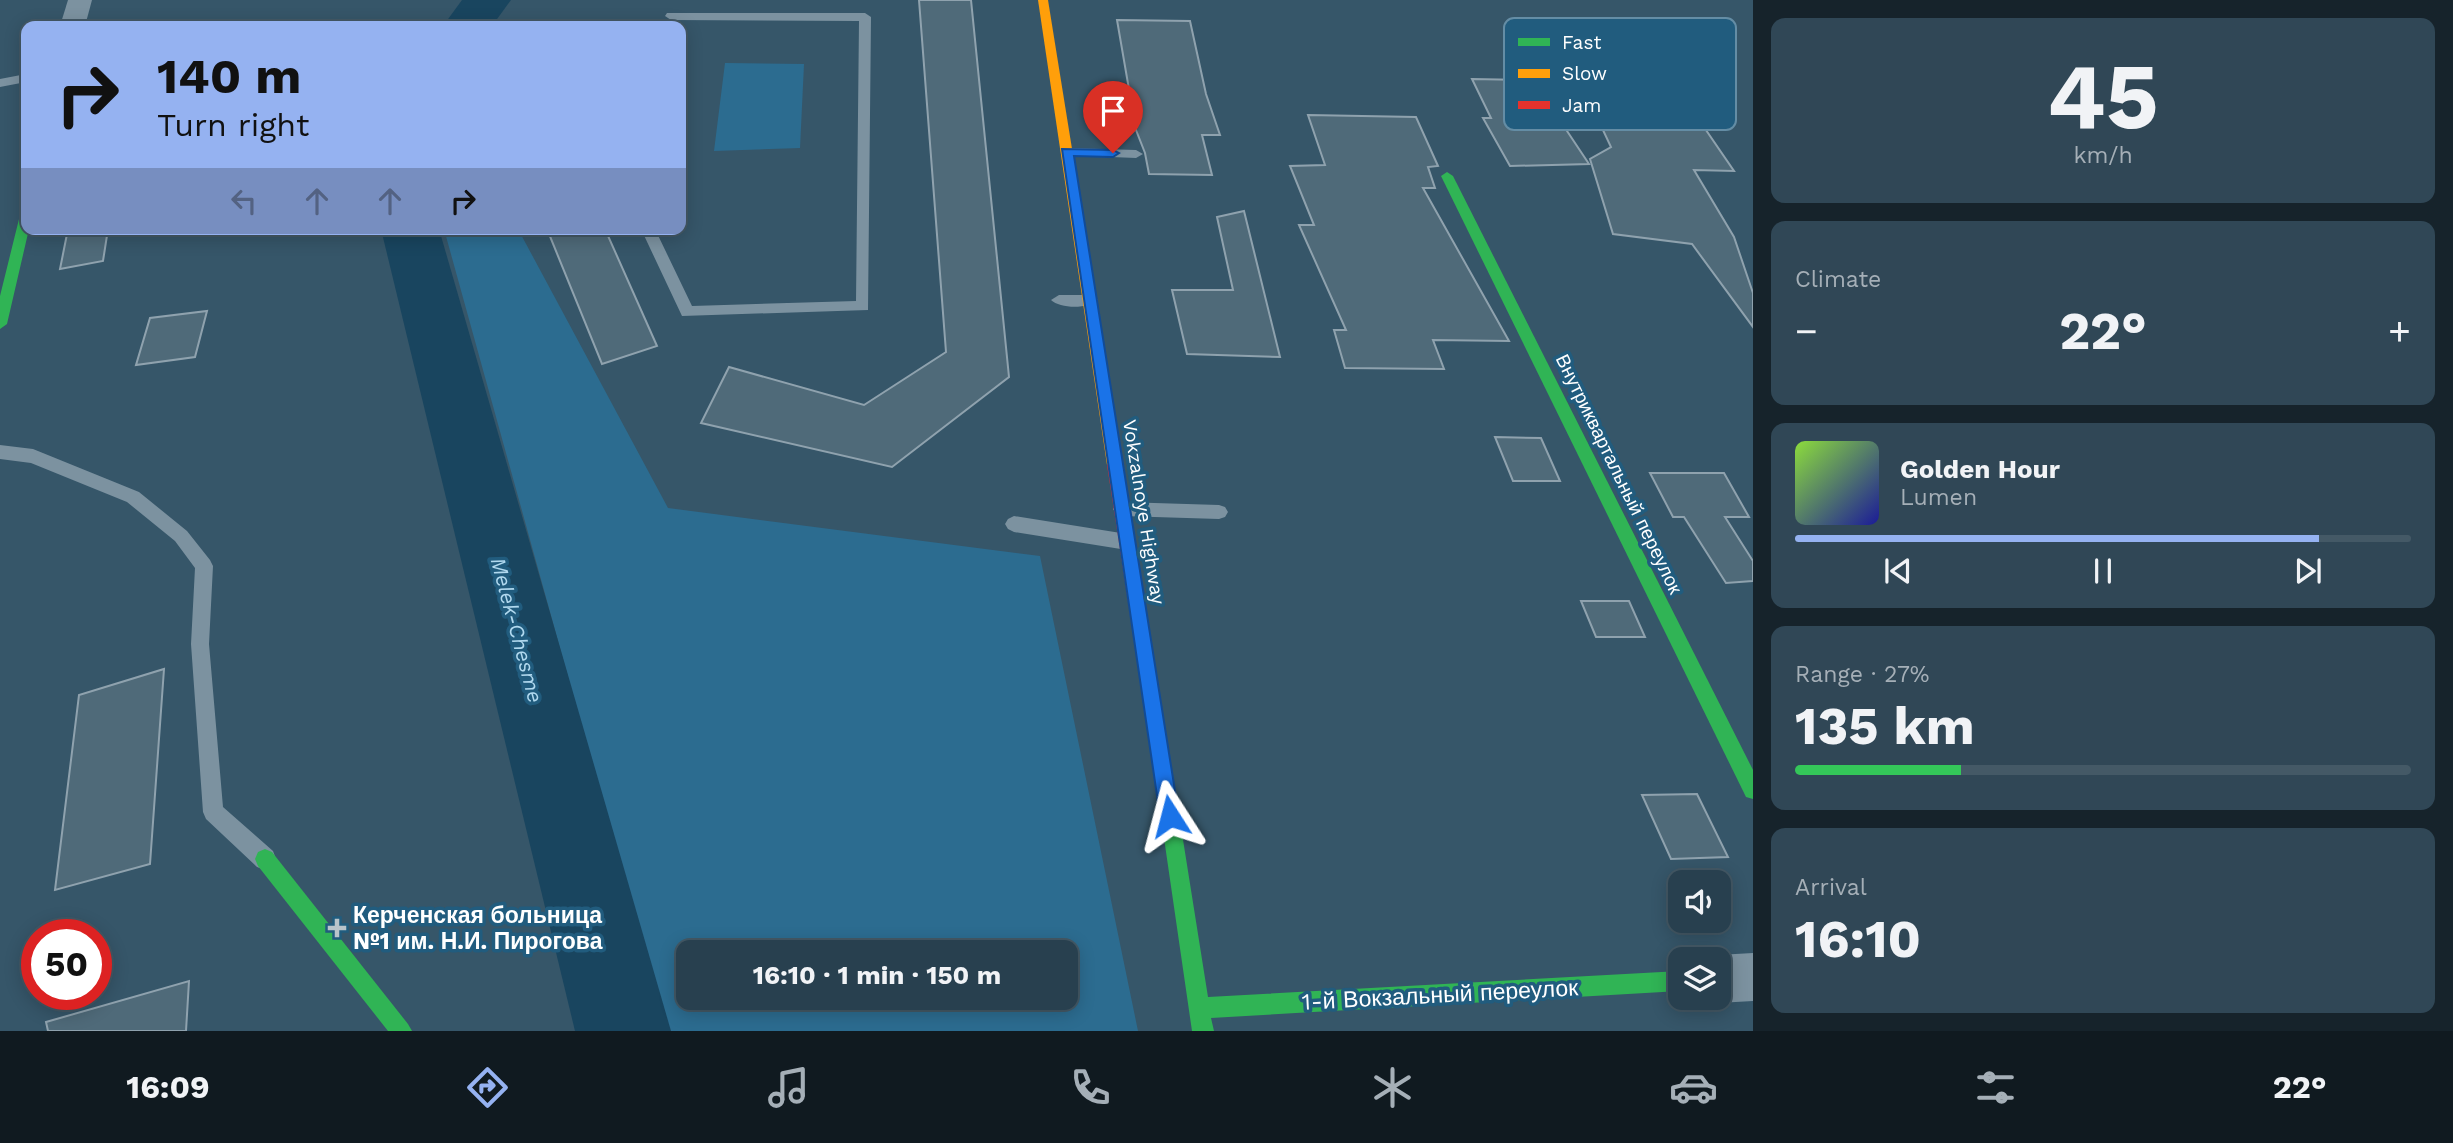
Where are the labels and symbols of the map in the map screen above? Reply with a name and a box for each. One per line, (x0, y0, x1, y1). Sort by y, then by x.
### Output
legend (1504, 18, 1736, 130)
text: Fast (1562, 31, 1601, 54)
text: Slow (1562, 62, 1607, 85)
pin (1083, 81, 1143, 153)
text: Jam (1562, 94, 1601, 117)
street label: Внутриквартальный переулок (1551, 350, 1687, 598)
street label: Vokzalnoye Highway (1118, 418, 1170, 606)
water label: Melek-Chesme (486, 555, 548, 705)
position arrow (1133, 779, 1207, 853)
place label: Керченская больница №1 им. Н.И. Пирогова (353, 902, 603, 955)
marker: Керченская больница №1 им. Н.И. Пирогова (327, 918, 347, 938)
speed limit sign: 50 (21, 919, 112, 1010)
street label: 1-й Вокзальный переулок (1301, 974, 1580, 1016)

